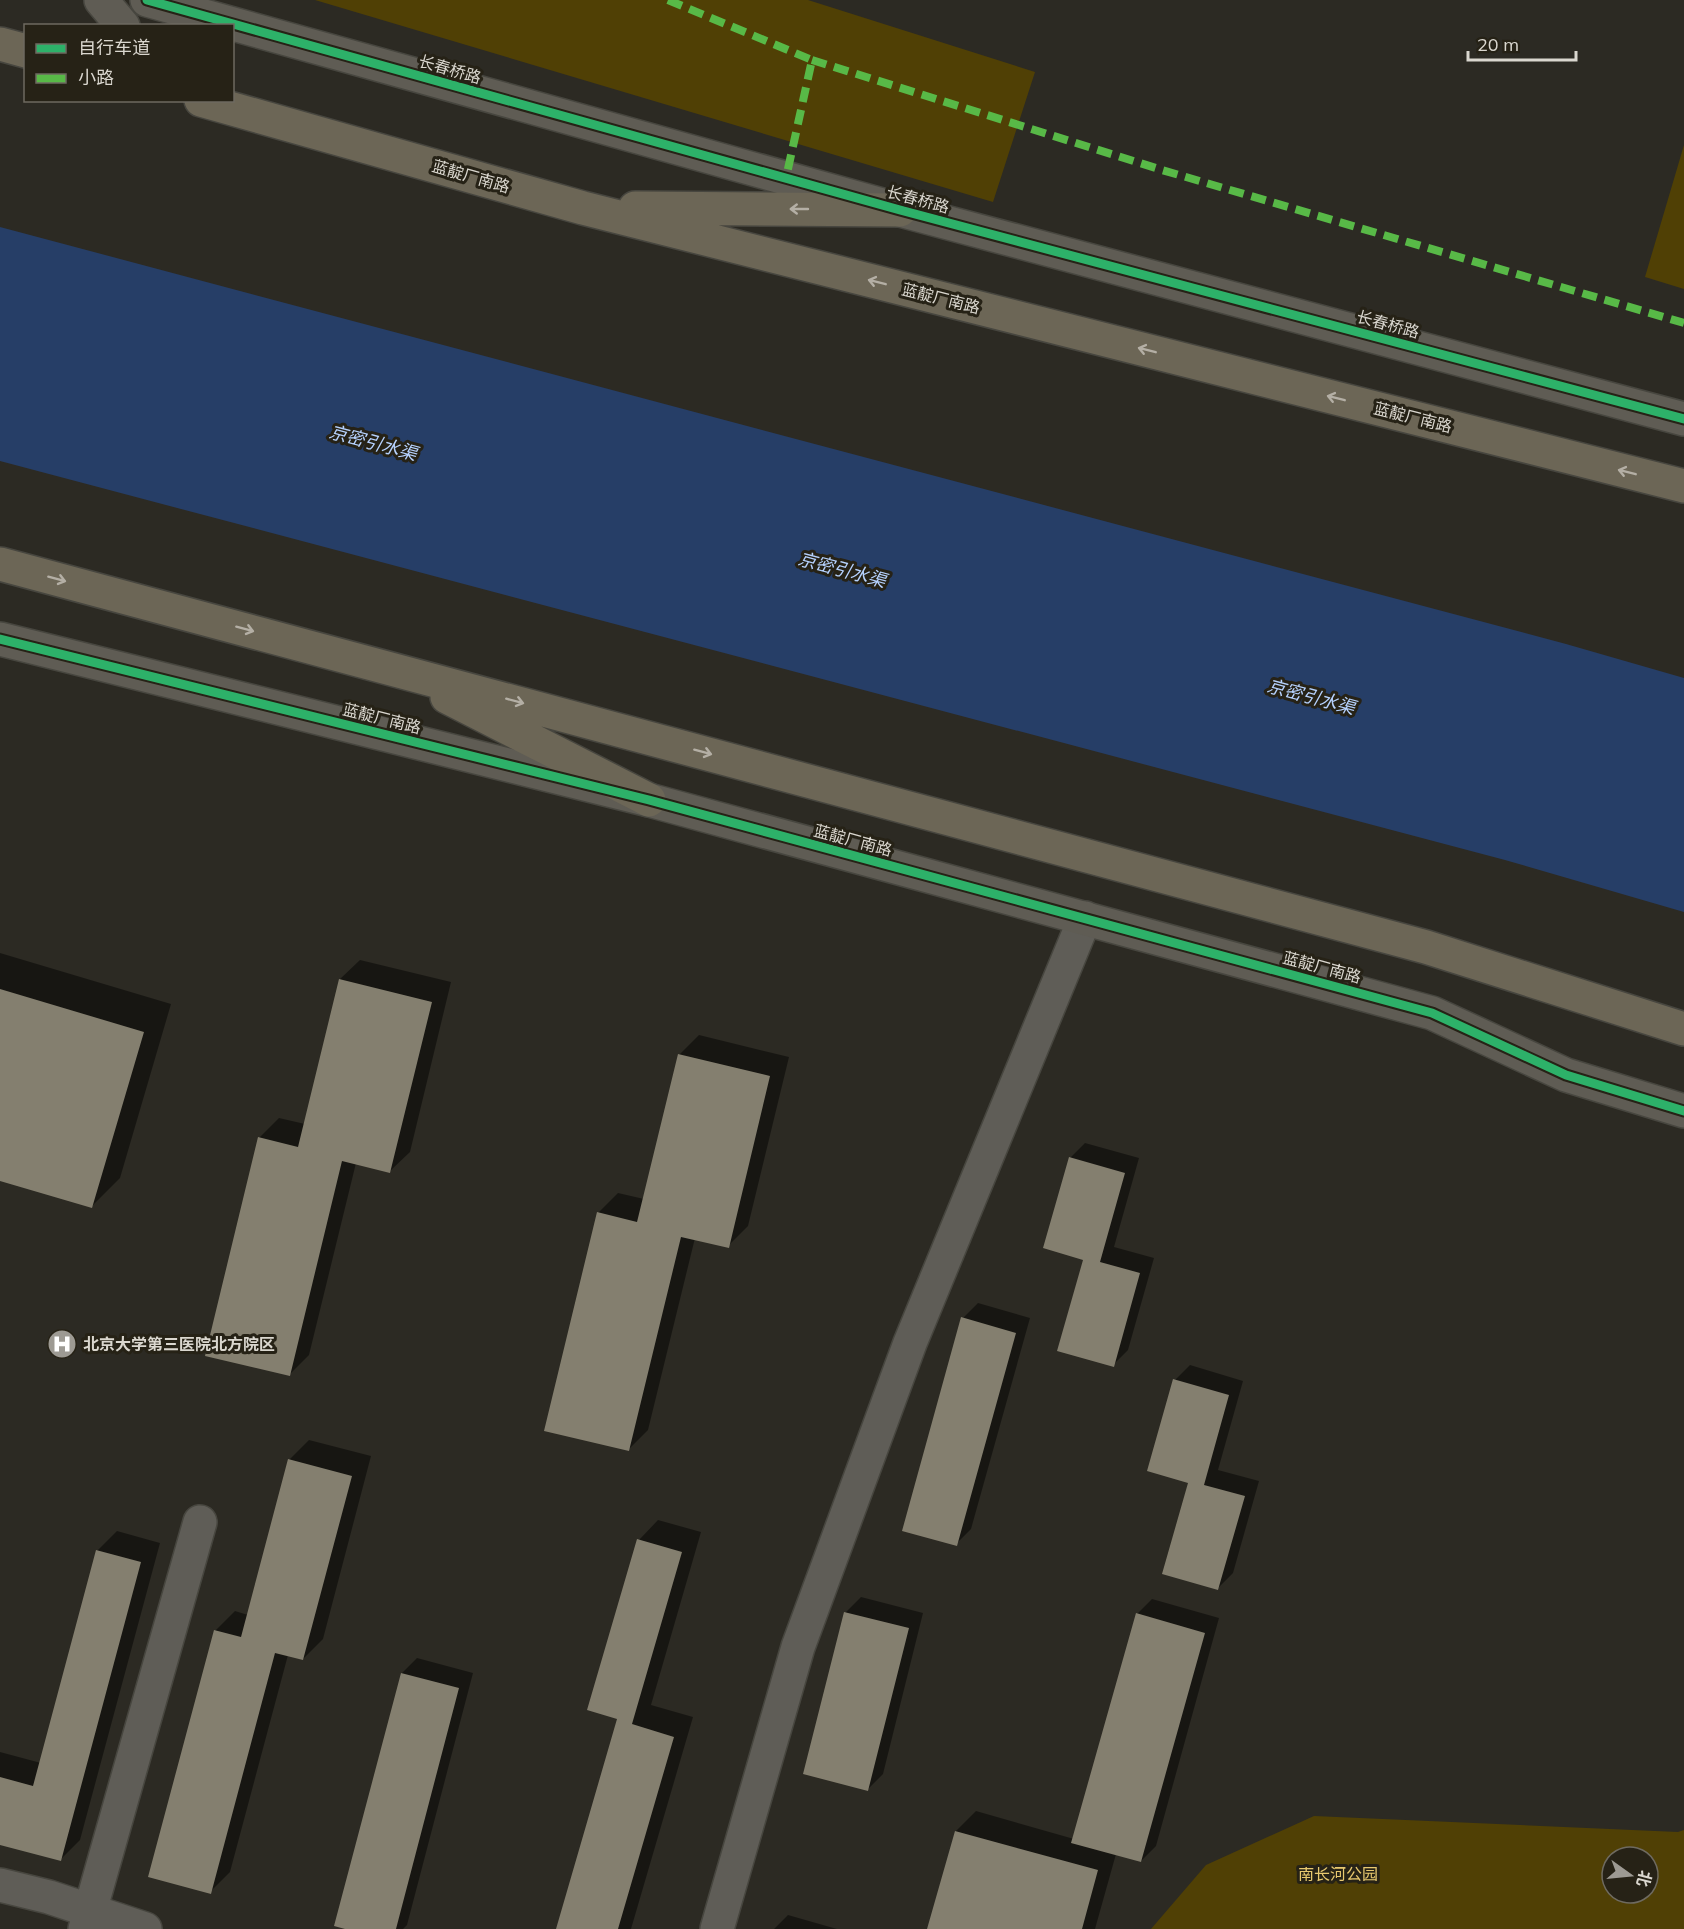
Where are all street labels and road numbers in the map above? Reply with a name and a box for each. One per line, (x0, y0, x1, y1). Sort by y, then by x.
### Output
street label: 长春桥路 (416, 51, 484, 87)
street label: 蓝靛厂南路 (430, 155, 512, 197)
street label: 长春桥路 (884, 181, 952, 217)
street label: 蓝靛厂南路 (900, 279, 982, 317)
street label: 长春桥路 (1354, 306, 1422, 342)
street label: 蓝靛厂南路 (1372, 398, 1454, 436)
street label: 蓝靛厂南路 (341, 699, 423, 737)
street label: 蓝靛厂南路 (812, 820, 894, 860)
street label: 蓝靛厂南路 (1281, 947, 1363, 987)

